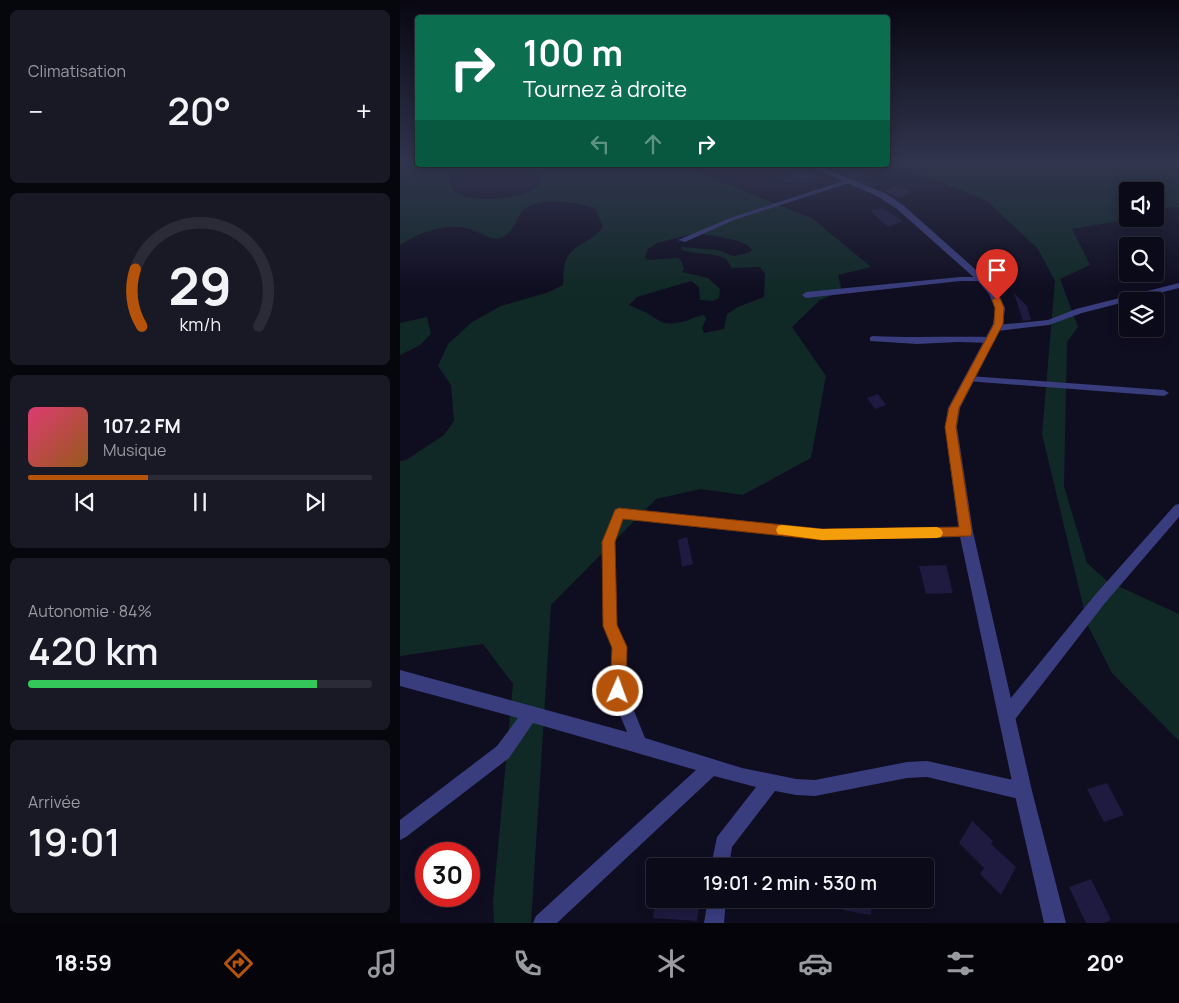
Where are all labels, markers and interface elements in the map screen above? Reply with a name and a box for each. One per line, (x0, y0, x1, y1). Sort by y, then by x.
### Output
text: 100 m (523, 29, 623, 77)
icon: right (440, 35, 505, 100)
text: Climatisation (28, 60, 126, 82)
text: Tournez à droite (523, 74, 687, 104)
text: 20° (168, 84, 231, 136)
text: − (28, 92, 43, 130)
text: + (356, 92, 372, 130)
icon: left (586, 130, 614, 158)
icon: ahead (639, 130, 667, 158)
icon: right (692, 130, 720, 158)
map controls (1119, 182, 1164, 337)
button: sound (1119, 182, 1164, 227)
button: search (1119, 237, 1164, 282)
pin (976, 249, 1018, 300)
text: 29 (168, 250, 232, 321)
icon: arrive (983, 256, 1011, 284)
button: layers (1119, 292, 1164, 337)
text: km/h (179, 312, 221, 336)
text: 107.2 FM (103, 413, 181, 439)
text: Musique (103, 439, 166, 461)
icon: previous (71, 488, 99, 516)
icon: pause (186, 488, 214, 516)
icon: next (301, 488, 329, 516)
text: Autonomie · 84% (28, 600, 152, 622)
text: 420 km (28, 624, 159, 676)
position arrow (591, 664, 643, 716)
text: Arrivée (28, 791, 80, 813)
text: 19:01 (28, 815, 121, 867)
speed limit sign: 30 (415, 842, 480, 907)
text: 19:01 · 2 min · 530 m (703, 870, 877, 896)
icon: directions (221, 946, 256, 981)
icon: music (365, 946, 400, 981)
icon: phone (510, 946, 545, 981)
icon: climate (654, 946, 689, 981)
icon: car (798, 946, 833, 981)
icon: filters (943, 946, 978, 981)
text: 18:59 (55, 948, 112, 978)
text: 20° (1087, 948, 1124, 978)

